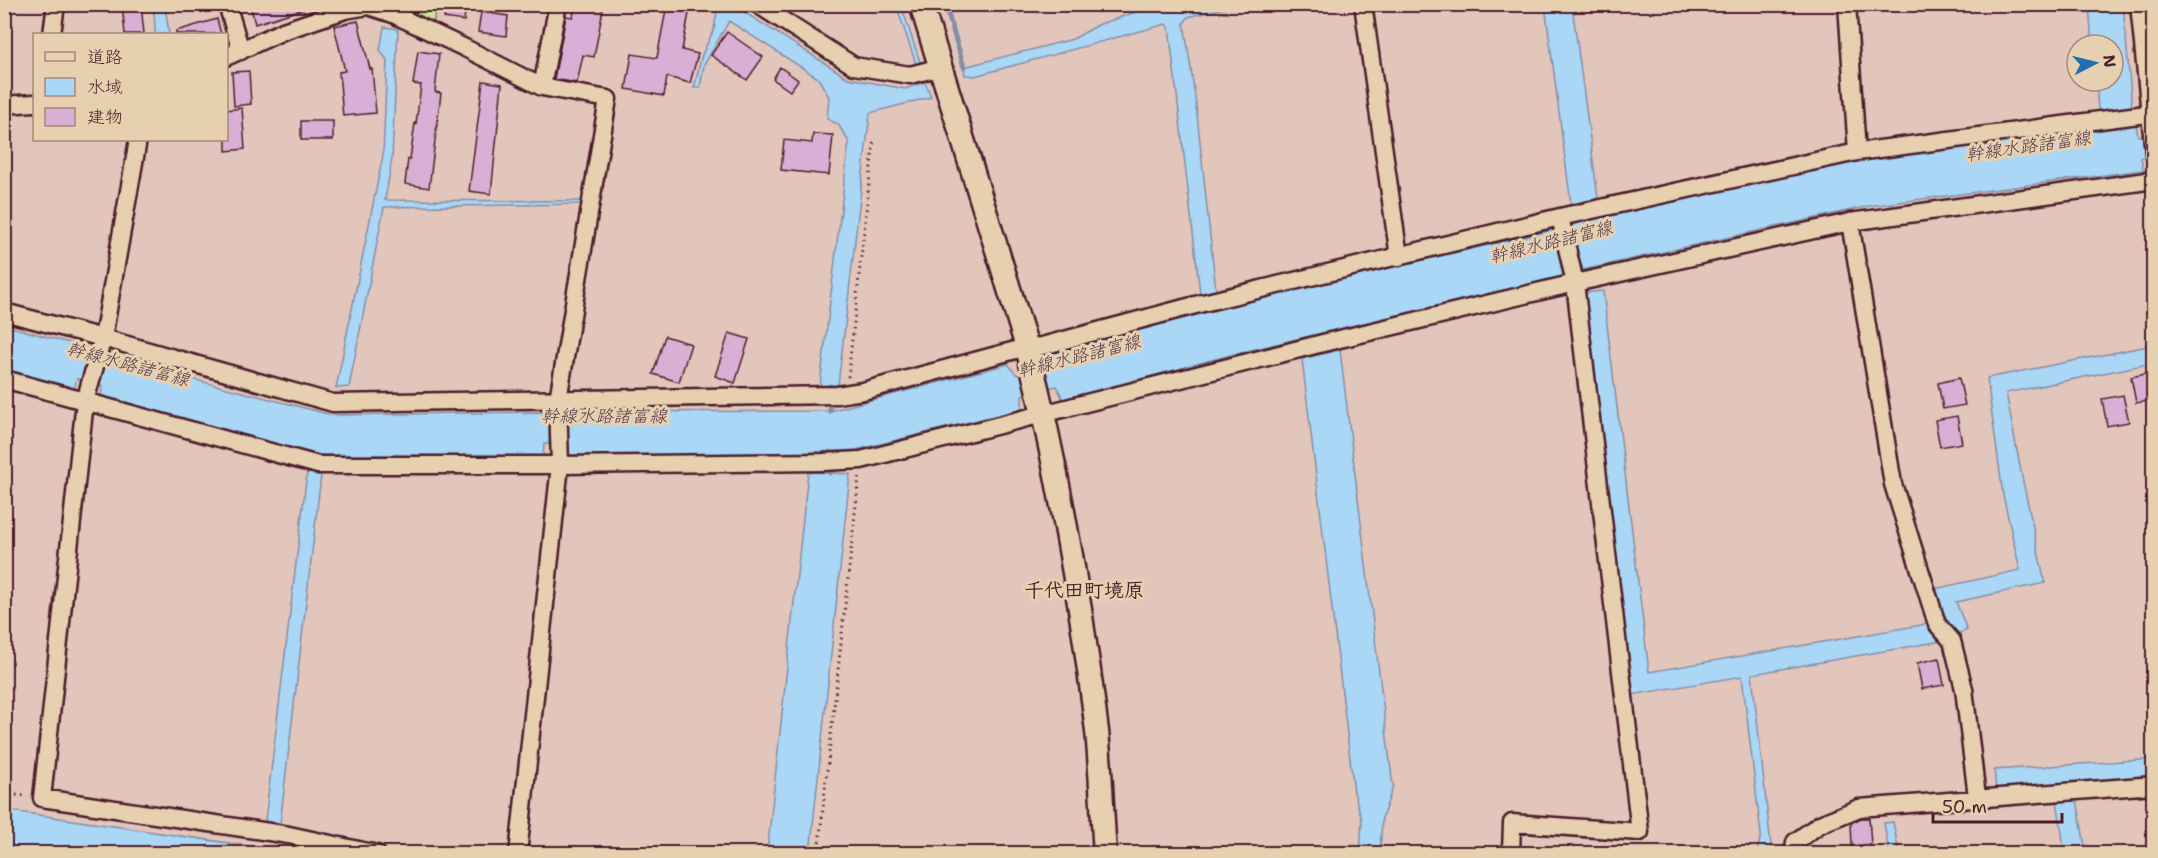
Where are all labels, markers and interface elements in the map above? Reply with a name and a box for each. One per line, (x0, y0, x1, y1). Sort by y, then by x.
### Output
legend (33, 33, 228, 141)
north arrow (2065, 33, 2125, 93)
text: 道路 (87, 45, 123, 69)
text: N (2098, 54, 2121, 69)
text: 水域 (87, 75, 123, 99)
text: 建物 (87, 105, 123, 129)
water label: 幹線水路諸富線 (1964, 125, 2093, 167)
water label: 幹線水路諸富線 (1487, 215, 1616, 269)
water label: 幹線水路諸富線 (1015, 329, 1144, 383)
water label: 幹線水路諸富線 (64, 336, 193, 392)
water label: 幹線水路諸富線 (541, 404, 668, 428)
district label: 千代田町境原 (1024, 577, 1144, 603)
scale bar (1933, 786, 2062, 824)
text: 50 m (1942, 795, 1987, 819)

